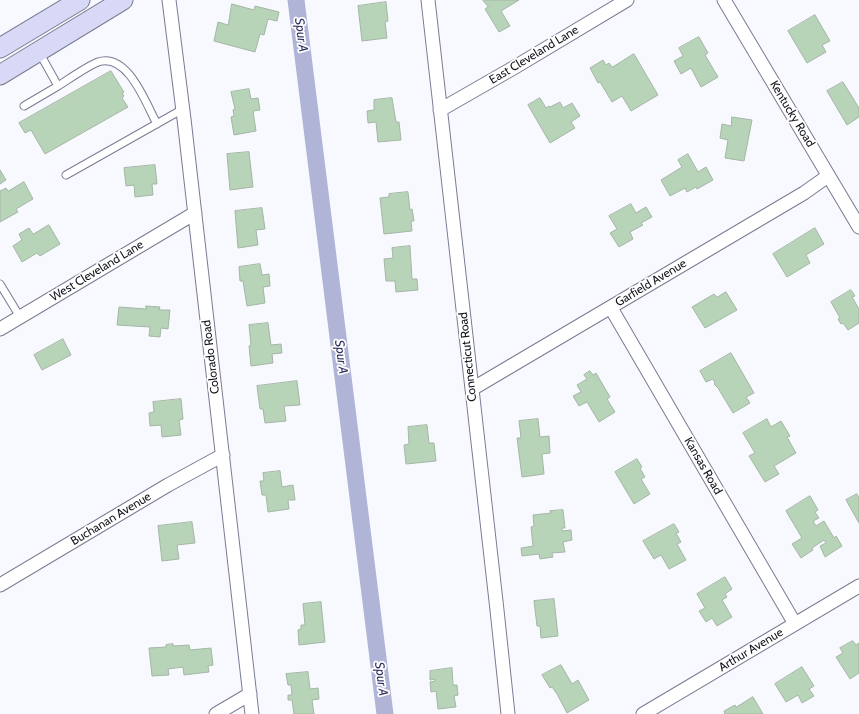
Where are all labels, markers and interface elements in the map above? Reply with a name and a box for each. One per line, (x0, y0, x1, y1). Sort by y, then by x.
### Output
water label: Spur A (291, 17, 311, 53)
street label: East Cleveland Lane (487, 23, 581, 87)
street label: Kentucky Road (766, 78, 818, 150)
street label: West Cleveland Lane (48, 237, 146, 305)
street label: Garfield Avenue (613, 256, 689, 310)
street label: Connecticut Road (456, 312, 480, 402)
street label: Colorado Road (199, 319, 223, 395)
water label: Spur A (331, 339, 351, 375)
street label: Kansas Road (681, 435, 725, 497)
street label: Buchanan Avenue (68, 489, 154, 549)
street label: Arthur Avenue (716, 625, 786, 675)
water label: Spur A (371, 661, 391, 697)

